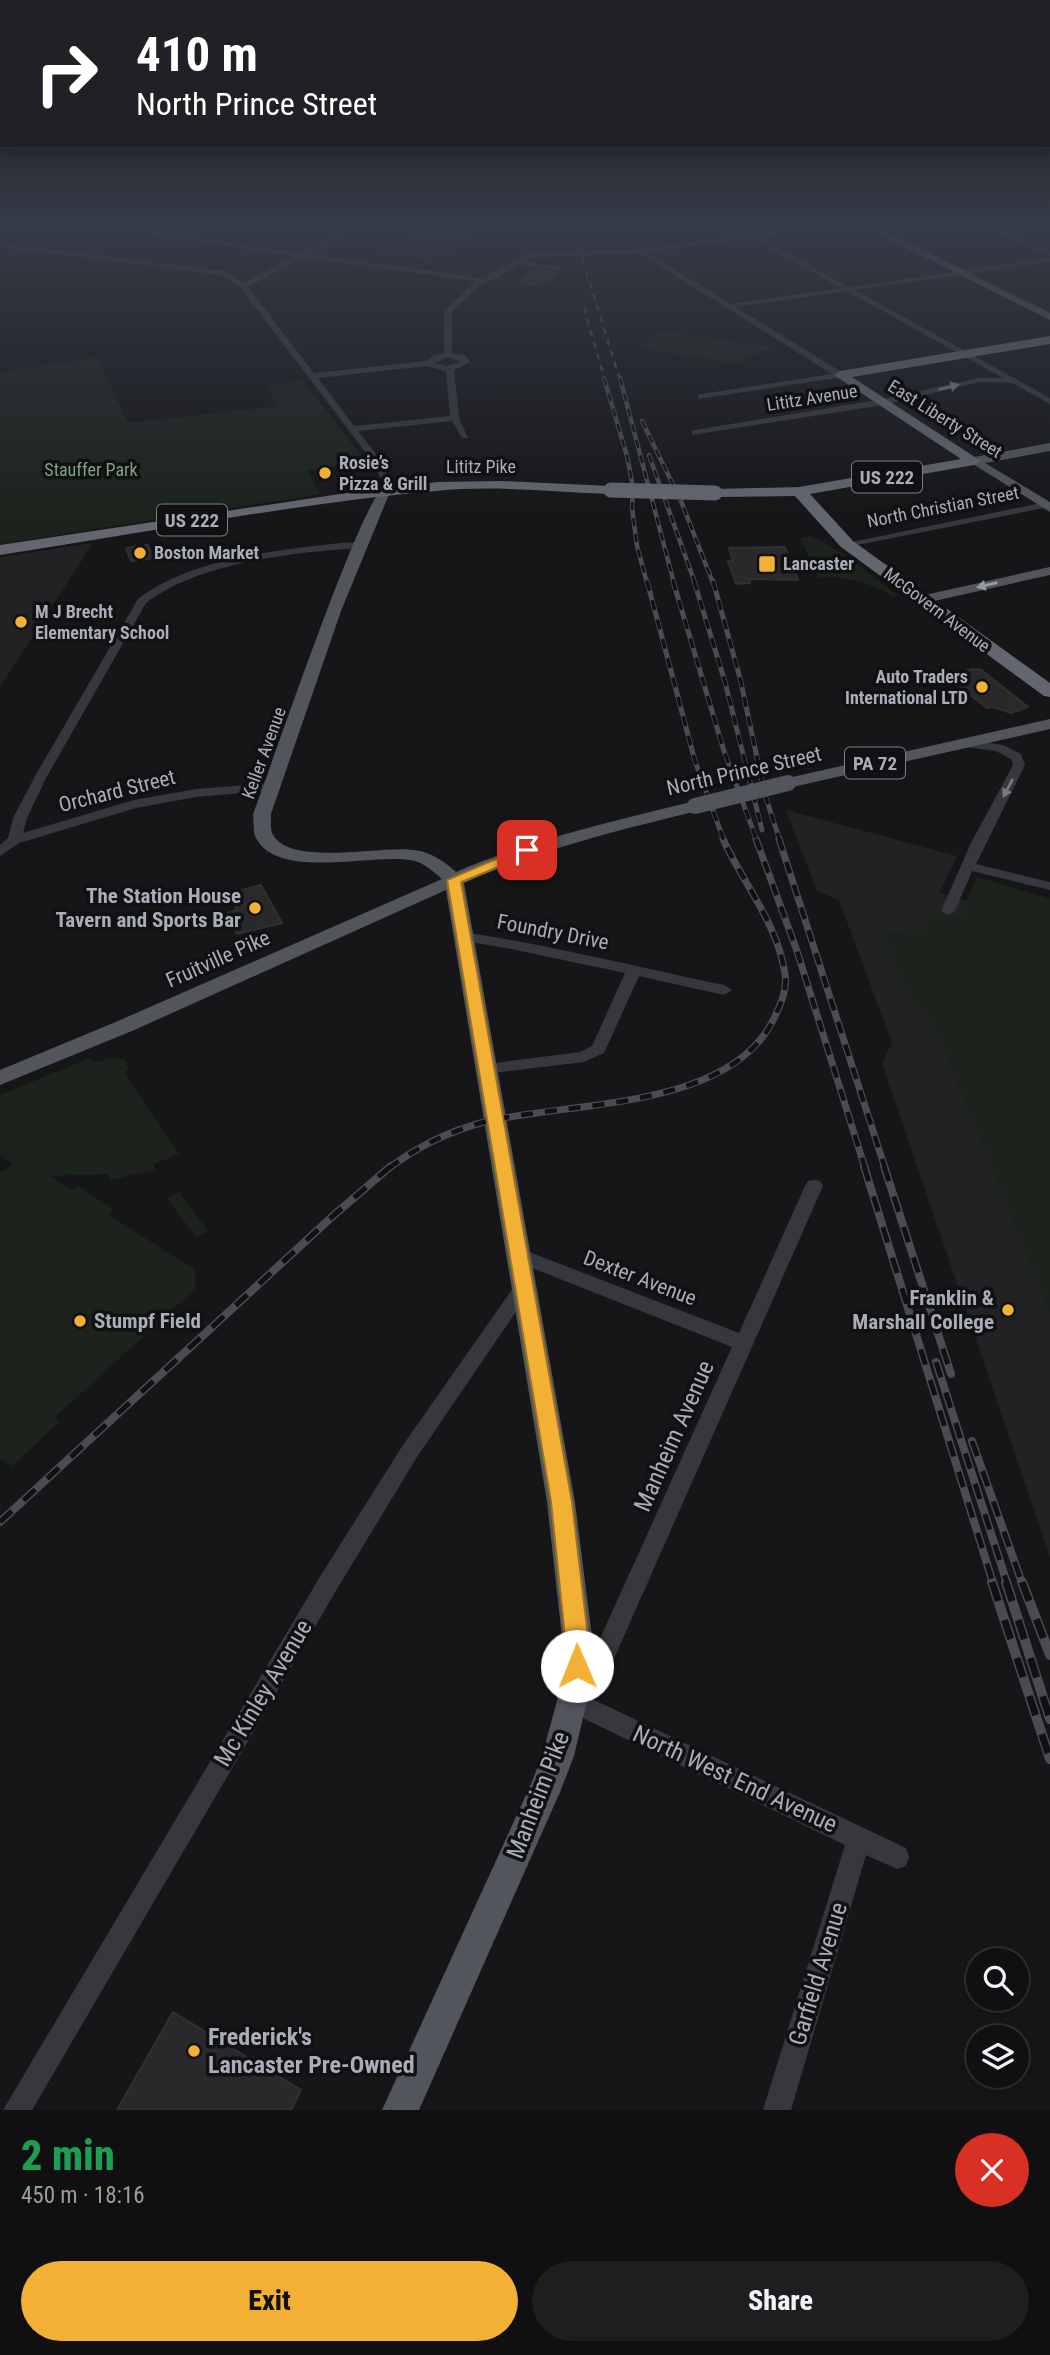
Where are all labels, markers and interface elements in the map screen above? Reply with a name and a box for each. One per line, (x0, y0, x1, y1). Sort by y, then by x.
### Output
text: 410 m (136, 26, 258, 83)
icon: right (21, 28, 112, 119)
text: North Prince Street (136, 85, 377, 123)
street label: East Liberty Street (884, 375, 1006, 462)
street label: Lititz Avenue (765, 380, 859, 415)
one-way arrow (938, 381, 960, 392)
place label: Rosie’s Pizza & Grill (339, 452, 427, 494)
street label: Lititz Pike (446, 456, 516, 477)
park label: Stauffer Park (44, 459, 138, 480)
road number: US 222 (852, 462, 922, 492)
marker: Rosie’s Pizza & Grill (317, 465, 333, 481)
street label: North Christian Street (865, 482, 1021, 532)
road number: US 222 (157, 505, 227, 536)
place label: Boston Market (154, 542, 260, 563)
marker: Boston Market (132, 545, 148, 561)
place label: Lancaster (783, 553, 854, 574)
marker: Lancaster (757, 554, 777, 574)
street label: McGovern Avenue (880, 563, 995, 656)
one-way arrow (976, 580, 998, 591)
place label: M J Brecht Elementary School (35, 601, 169, 643)
marker: M J Brecht Elementary School (13, 614, 29, 630)
place label: Auto Traders International LTD (845, 666, 968, 708)
marker: Auto Traders International LTD (974, 679, 990, 695)
street label: Keller Avenue (237, 704, 290, 802)
street label: North Prince Street (664, 742, 824, 800)
road number: PA 72 (845, 748, 905, 778)
street label: Orchard Street (56, 765, 178, 817)
one-way arrow (1003, 778, 1014, 798)
pin (497, 820, 557, 880)
icon: arrive (508, 831, 546, 869)
place label: The Station House Tavern and Sports Bar (56, 884, 241, 932)
marker: The Station House Tavern and Sports Bar (247, 900, 263, 916)
street label: Foundry Drive (495, 909, 611, 955)
street label: Fruitville Pike (162, 925, 274, 993)
street label: Dexter Avenue (580, 1246, 700, 1311)
place label: Franklin & Marshall College (852, 1286, 994, 1334)
marker: Franklin & Marshall College (1000, 1302, 1016, 1318)
place label: Stumpf Field (94, 1309, 201, 1333)
marker: Stumpf Field (72, 1313, 88, 1329)
street label: Manheim Avenue (628, 1356, 720, 1516)
street label: Mc Kinley Avenue (208, 1615, 318, 1771)
position arrow (540, 1629, 614, 1703)
street label: North West End Avenue (629, 1719, 841, 1839)
street label: Manheim Pike (501, 1728, 575, 1862)
street label: Garfield Avenue (783, 1899, 853, 2049)
map controls (966, 1948, 1029, 2088)
button: search (966, 1948, 1029, 2011)
place label: Frederick's Lancaster Pre-Owned (208, 2023, 415, 2079)
button: layers (966, 2025, 1029, 2088)
marker: Frederick's Lancaster Pre-Owned (186, 2043, 202, 2059)
text: 2 min (21, 2131, 115, 2180)
button: close (955, 2133, 1029, 2207)
text: 450 m · 18:16 (21, 2182, 145, 2209)
button: Exit (21, 2261, 518, 2341)
button: Share (532, 2261, 1029, 2341)

